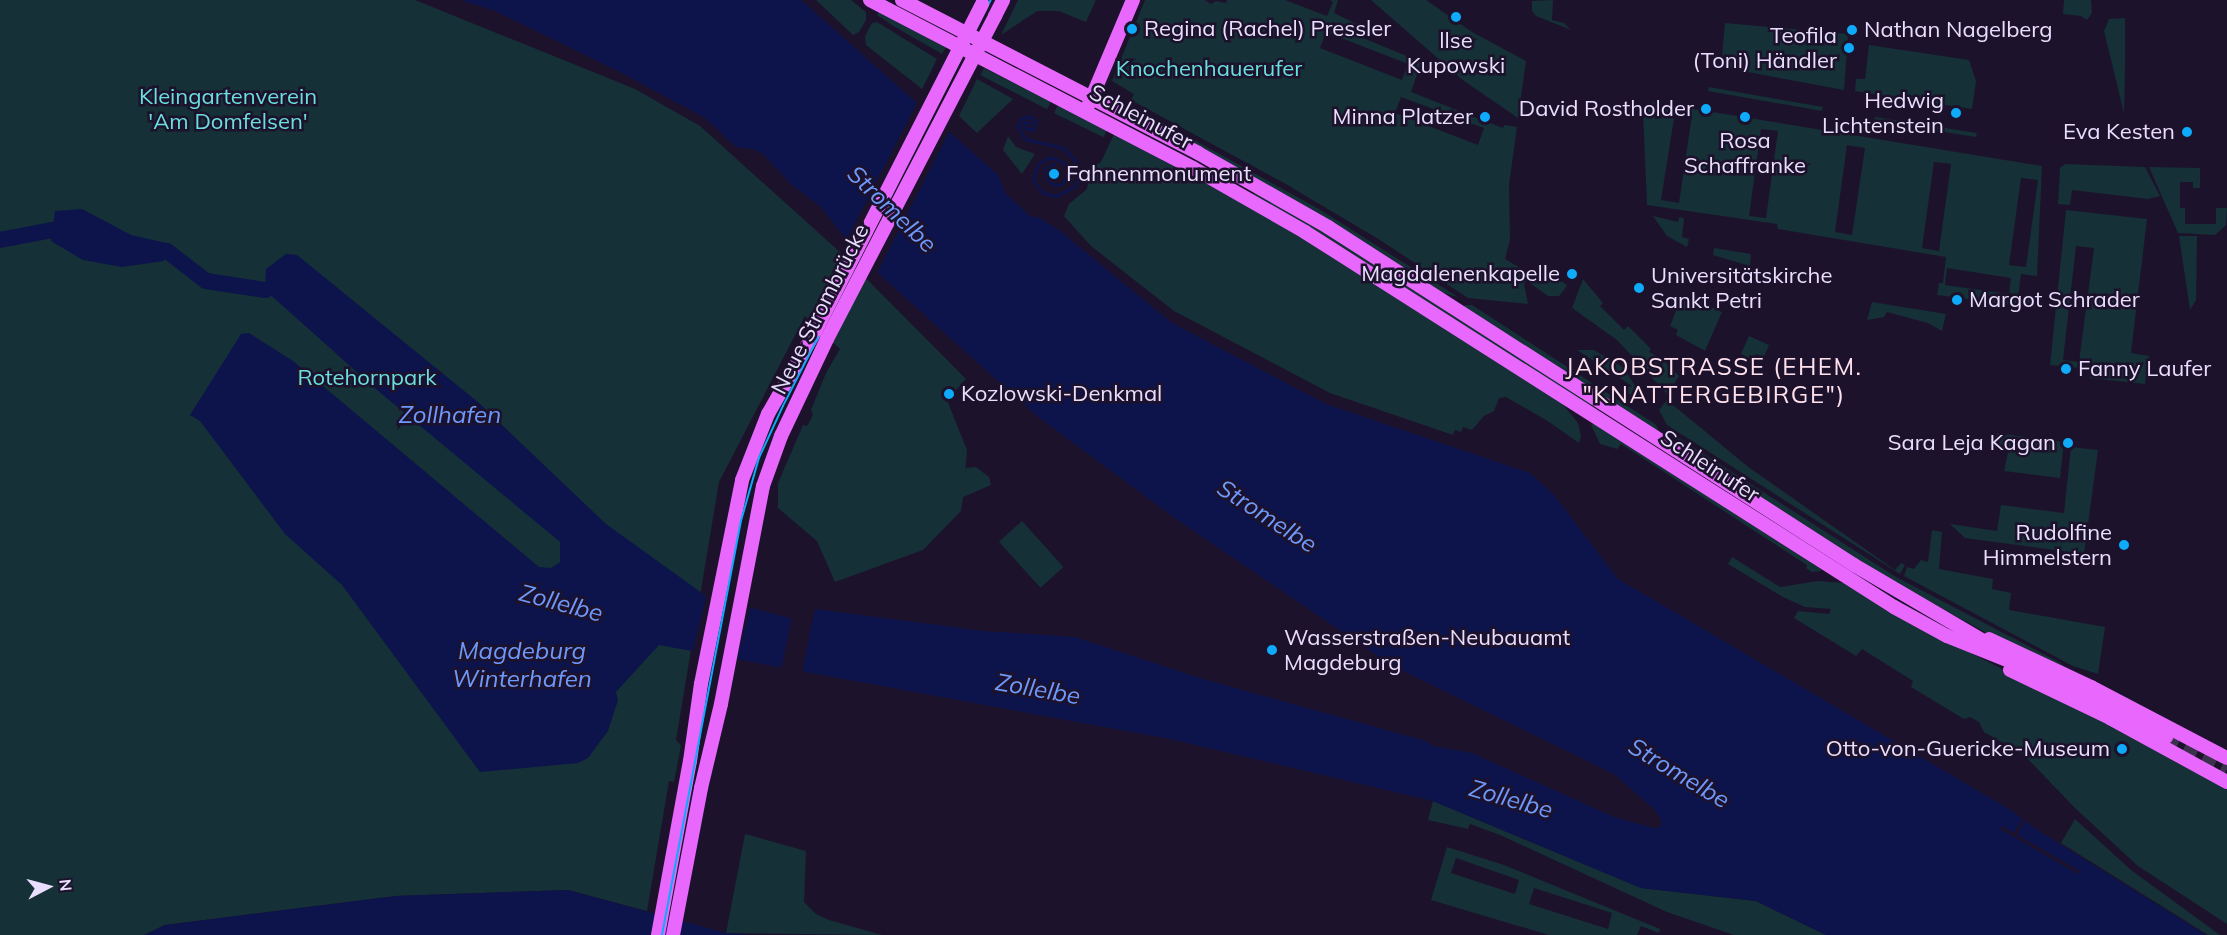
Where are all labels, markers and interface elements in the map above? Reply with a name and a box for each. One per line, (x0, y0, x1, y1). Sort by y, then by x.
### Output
marker: llse Kupowski (1449, 10, 1463, 24)
place label: Regina (Rachel) Pressler (1144, 16, 1391, 42)
place label: Nathan Nagelberg (1864, 17, 2052, 43)
marker: Regina (Rachel) Pressler (1125, 22, 1139, 36)
place label: Teofila (Toni) Händler (1693, 22, 1837, 74)
marker: Nathan Nagelberg (1845, 23, 1859, 37)
place label: llse Kupowski (1407, 27, 1505, 78)
marker: Teofila (Toni) Händler (1842, 41, 1856, 55)
park label: Knochenhauerufer (1116, 56, 1302, 82)
street label: Schleinufer (1085, 79, 1197, 155)
park label: Kleingartenverein 'Am Domfelsen' (139, 83, 317, 134)
place label: Hedwig Lichtenstein (1822, 87, 1944, 138)
place label: David Rostholder (1519, 96, 1694, 122)
marker: David Rostholder (1699, 102, 1713, 116)
place label: Minna Platzer (1333, 104, 1473, 130)
marker: Hedwig Lichtenstein (1949, 106, 1963, 120)
marker: Minna Platzer (1478, 110, 1492, 124)
marker: Rosa Schaffranke (1738, 110, 1752, 124)
place label: Eva Kesten (2063, 119, 2175, 145)
marker: Eva Kesten (2180, 125, 2194, 139)
place label: Rosa Schaffranke (1684, 127, 1806, 178)
water label: Stromelbe (841, 159, 943, 259)
place label: Fahnenmonument (1066, 161, 1251, 187)
marker: Fahnenmonument (1047, 167, 1061, 181)
street label: Neue Strombrücke (766, 219, 874, 399)
place label: Magdalenenkapelle (1361, 261, 1560, 287)
place label: Universitätskirche Sankt Petri (1651, 262, 1832, 314)
marker: Magdalenenkapelle (1565, 267, 1579, 281)
marker: Universitätskirche Sankt Petri (1632, 281, 1646, 295)
place label: Margot Schrader (1969, 287, 2140, 313)
marker: Margot Schrader (1950, 293, 1964, 307)
district label: JAKOBSTRASSE (EHEM. "KNATTERGEBIRGE") (1566, 353, 1862, 409)
place label: Fanny Laufer (2078, 356, 2211, 382)
marker: Fanny Laufer (2059, 362, 2073, 376)
park label: Rotehornpark (297, 365, 437, 391)
place label: Kozlowski-Denkmal (961, 381, 1162, 407)
marker: Kozlowski-Denkmal (942, 387, 956, 401)
water label: Zollhafen (399, 401, 501, 429)
street label: Schleinufer (1656, 424, 1764, 508)
place label: Sara Leja Kagan (1888, 430, 2056, 456)
marker: Sara Leja Kagan (2061, 436, 2075, 450)
water label: Stromelbe (1212, 473, 1322, 559)
place label: Rudolfine Himmelstern (1983, 519, 2112, 570)
marker: Rudolfine Himmelstern (2117, 538, 2131, 552)
water label: Zollelbe (516, 578, 606, 628)
place label: Wasserstraßen-Neubauamt Magdeburg (1284, 624, 1570, 676)
water label: Magdeburg Winterhafen (452, 637, 592, 693)
marker: Wasserstraßen-Neubauamt Magdeburg (1265, 643, 1279, 657)
water label: Zollelbe (993, 667, 1083, 711)
water label: Stromelbe (1623, 732, 1735, 814)
place label: Otto-von-Guericke-Museum (1826, 736, 2110, 762)
marker: Otto-von-Guericke-Museum (2115, 742, 2129, 756)
water label: Zollelbe (1466, 773, 1556, 825)
north arrow (18, 857, 78, 917)
text: N (55, 878, 76, 892)

